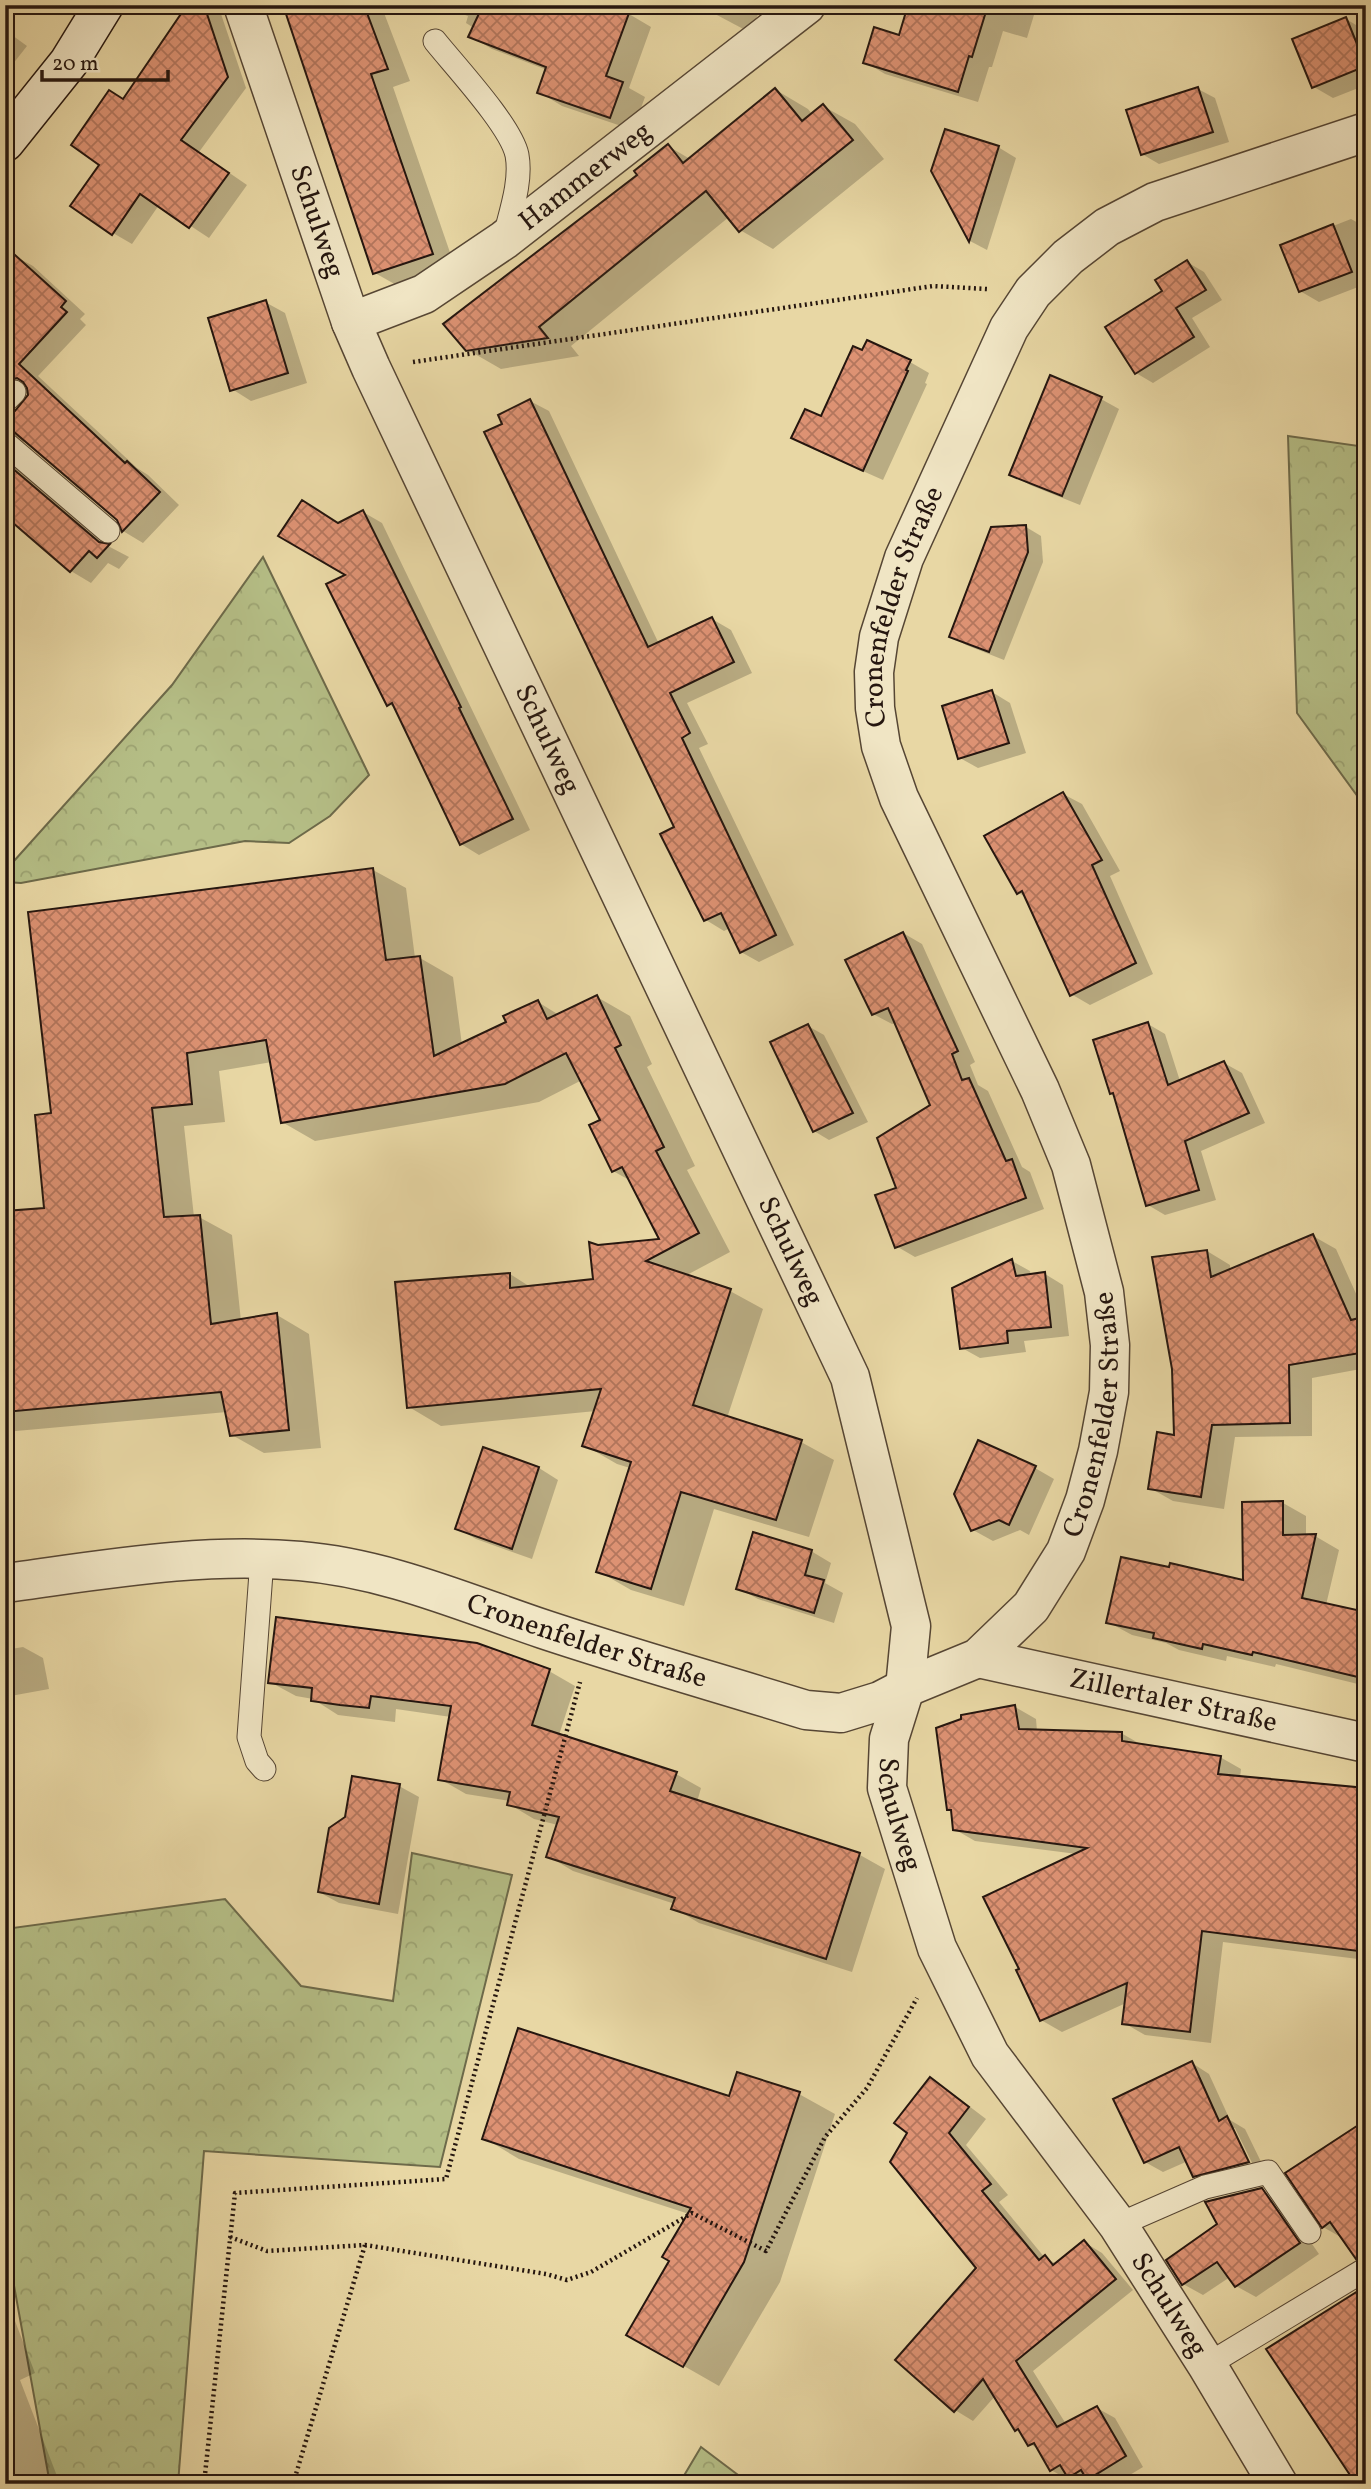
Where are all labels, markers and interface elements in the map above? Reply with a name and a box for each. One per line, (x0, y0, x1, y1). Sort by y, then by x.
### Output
scale bar (42, 38, 168, 82)
text: 20 m (52, 50, 98, 79)
street label: Hammerweg (511, 112, 660, 241)
street label: Schulweg (279, 160, 354, 284)
street label: Cronenfelder Straße (854, 480, 954, 730)
street label: Schulweg (504, 678, 590, 801)
street label: Schulweg (748, 1190, 833, 1313)
street label: Cronenfelder Straße (1053, 1290, 1130, 1543)
street label: Cronenfelder Straße (461, 1584, 712, 1698)
street label: Zillertaler Straße (1066, 1659, 1281, 1742)
street label: Schulweg (867, 1757, 931, 1876)
street label: Schulweg (1121, 2245, 1217, 2365)

